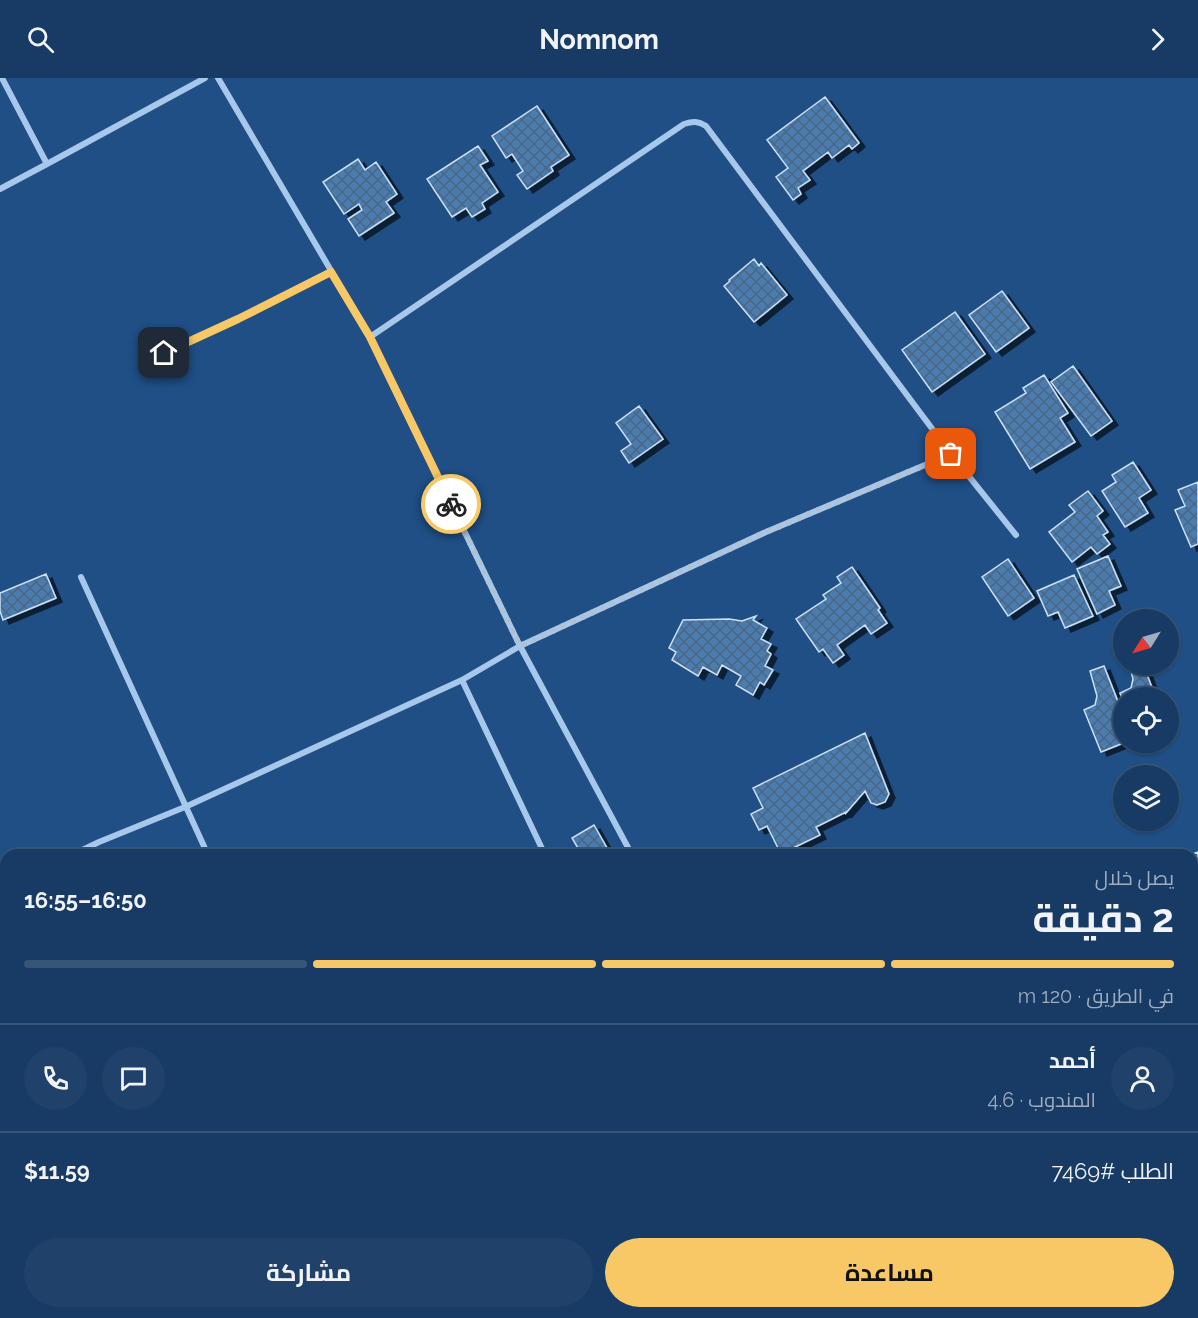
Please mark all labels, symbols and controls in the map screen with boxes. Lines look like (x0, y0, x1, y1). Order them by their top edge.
icon: search (24, 23, 57, 56)
icon: forward (1141, 23, 1174, 56)
text: Nomnom (539, 24, 659, 55)
pin (138, 327, 189, 378)
icon: home (147, 336, 180, 369)
pin (925, 428, 976, 479)
icon: bag (934, 437, 967, 470)
courier (421, 474, 481, 534)
icon: bike (435, 488, 468, 521)
north arrow (1113, 609, 1179, 675)
map controls (1113, 609, 1179, 831)
button: locate (1113, 687, 1179, 753)
button: layers (1113, 765, 1179, 831)
text: يصل خلال (1095, 866, 1174, 890)
text: 16:50–16:55 (24, 887, 147, 913)
text: 2 دقيقة (1032, 895, 1174, 941)
text: في الطريق · 120 m (1018, 984, 1174, 1008)
button: phone (24, 1047, 87, 1110)
button: chat (102, 1047, 165, 1110)
text: أحمد (1049, 1047, 1096, 1073)
button: person (1111, 1047, 1174, 1110)
text: المندوب · 4.6 (988, 1088, 1096, 1112)
text: $11.59 (24, 1158, 90, 1184)
text: الطلب #7469 (1051, 1158, 1174, 1184)
button: مشاركة (24, 1238, 593, 1307)
button: مساعدة (605, 1238, 1174, 1307)

